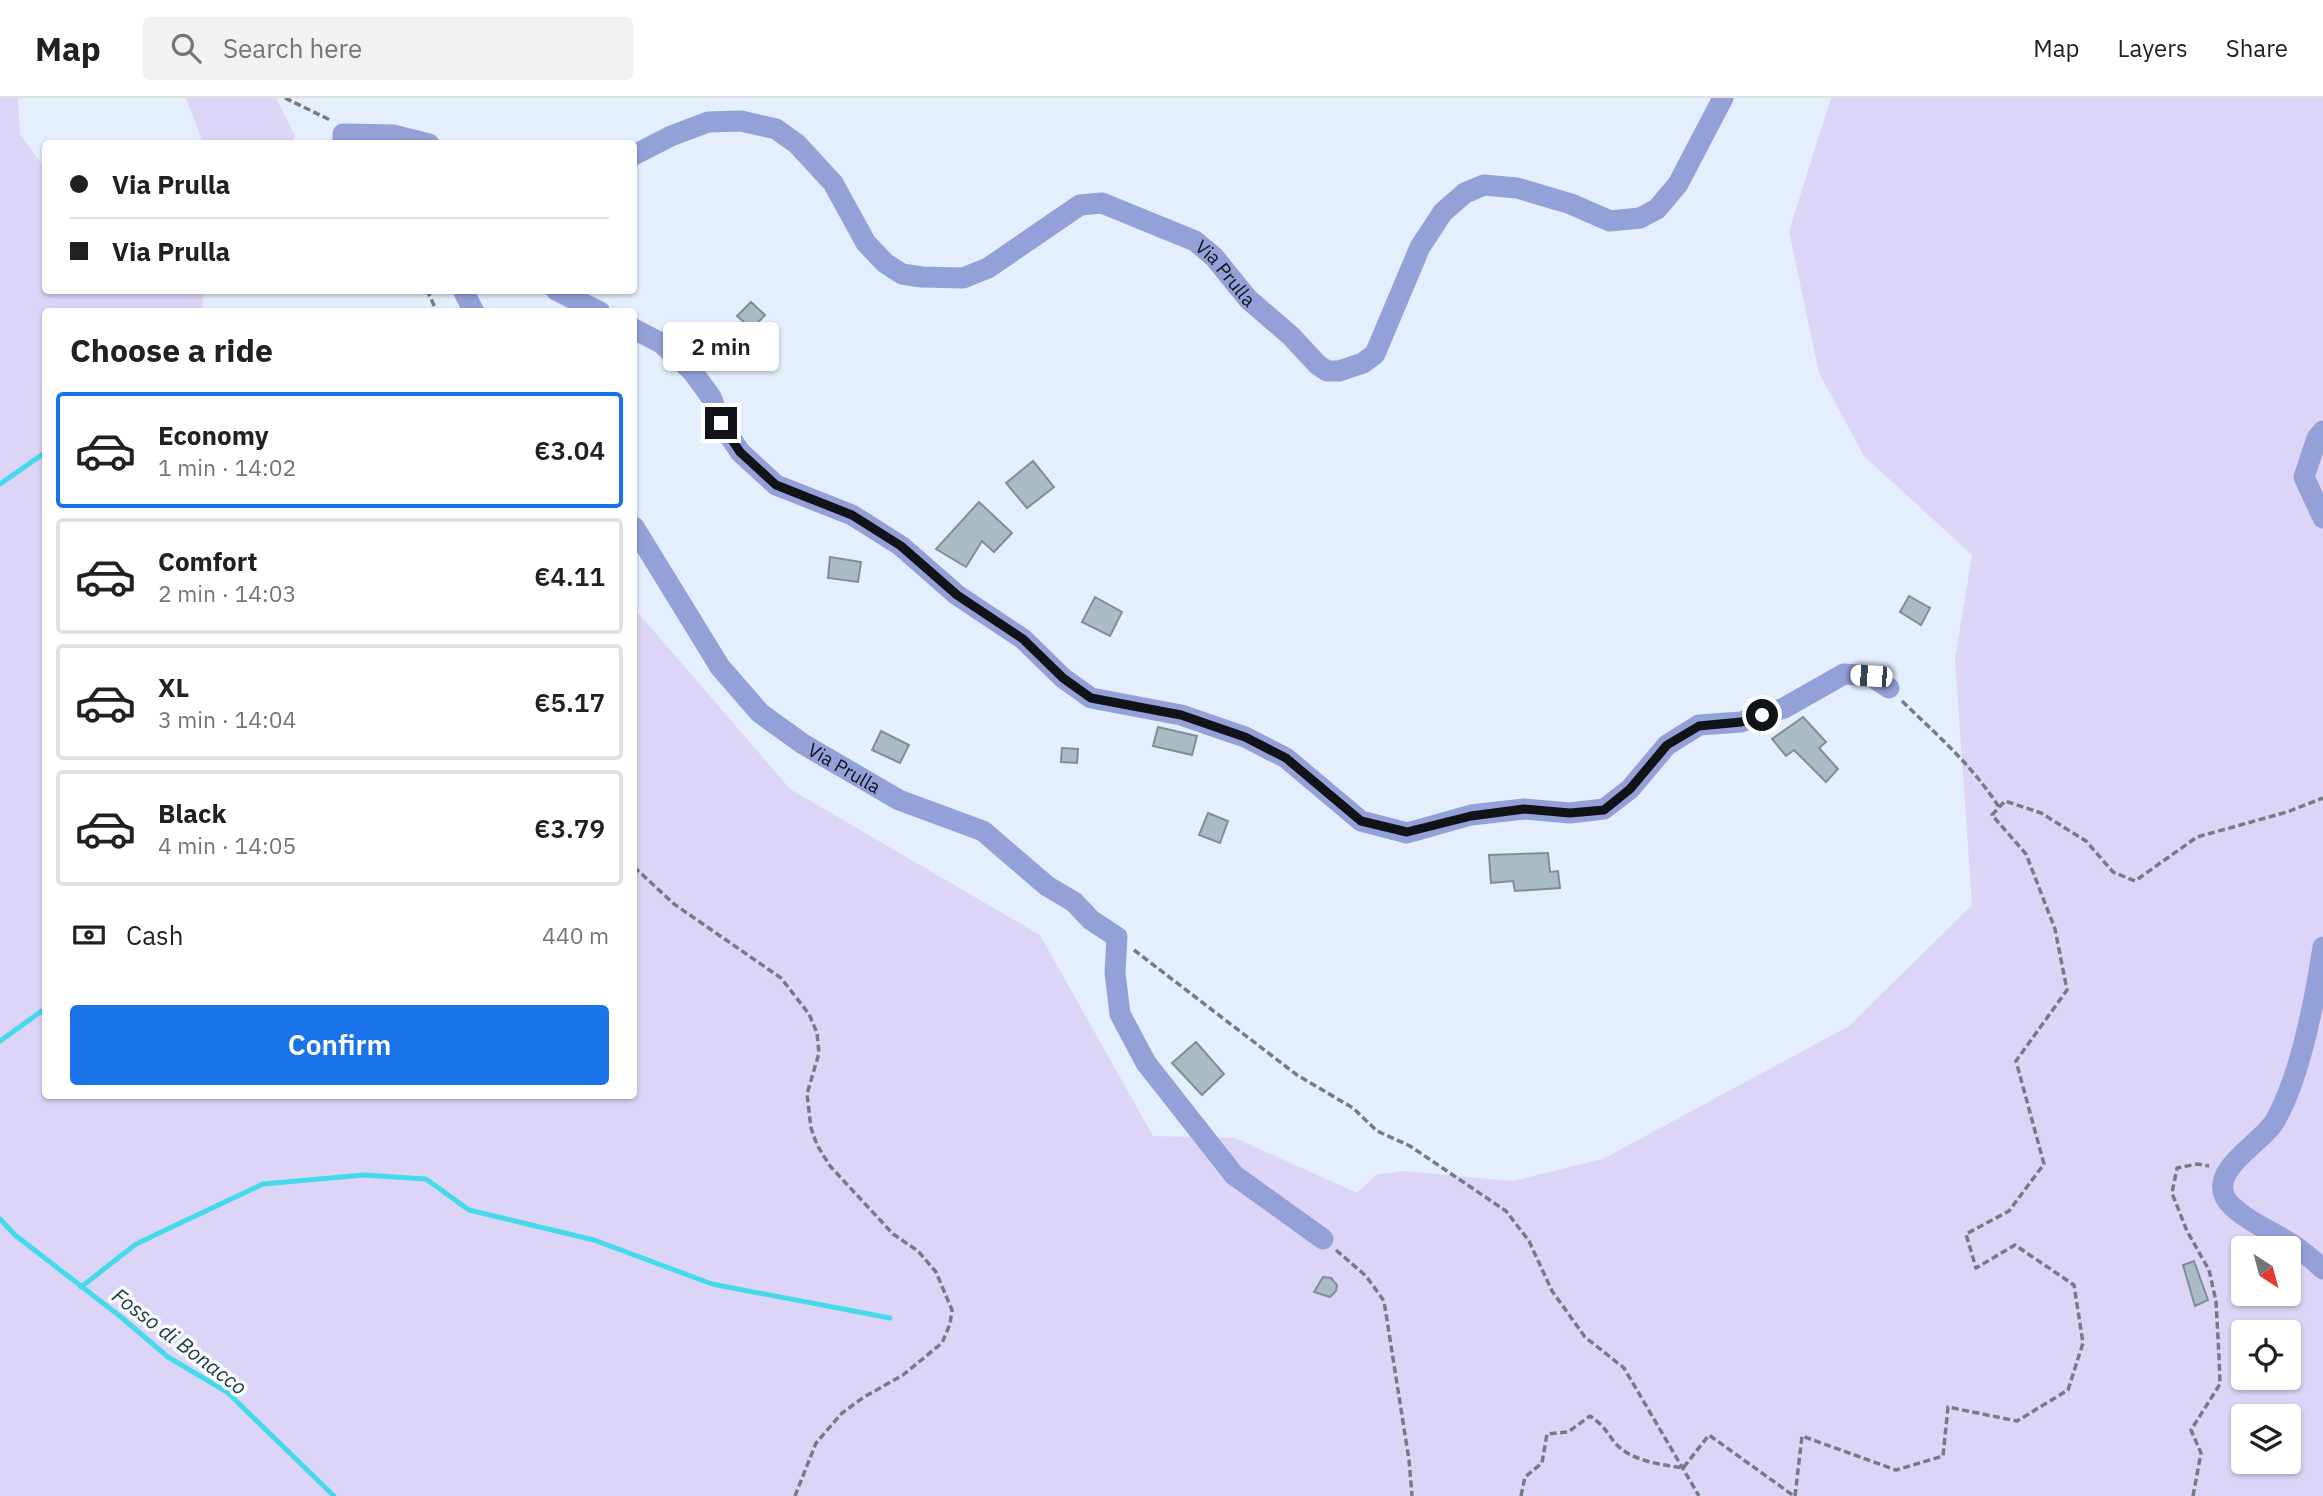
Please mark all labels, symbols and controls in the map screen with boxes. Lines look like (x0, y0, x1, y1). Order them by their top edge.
search box (143, 17, 633, 80)
text: Map (35, 27, 101, 70)
icon: search (167, 29, 205, 67)
text: Search here (223, 31, 362, 65)
text: Map (2033, 32, 2080, 64)
text: Layers (2118, 32, 2188, 64)
text: Share (2226, 32, 2288, 64)
text: Via Prulla (112, 167, 230, 201)
text: Via Prulla (112, 234, 230, 268)
street label: Via Prulla (1191, 235, 1260, 312)
callout: 2 min (663, 322, 779, 370)
text: Choose a ride (70, 329, 273, 371)
text: 2 min (691, 331, 751, 361)
route end (705, 407, 737, 439)
text: Economy (158, 418, 269, 452)
icon: car (74, 419, 137, 482)
text: €3.04 (534, 433, 605, 467)
text: 1 min · 14:02 (158, 452, 296, 482)
text: Comfort (158, 544, 257, 578)
icon: car (74, 545, 137, 608)
text: €4.11 (534, 559, 605, 593)
text: 2 min · 14:03 (158, 578, 296, 608)
car (1850, 664, 1893, 688)
text: XL (158, 670, 189, 704)
icon: car (74, 671, 137, 734)
text: €5.17 (534, 685, 605, 719)
route start (1746, 699, 1778, 731)
text: 3 min · 14:04 (158, 704, 296, 734)
street label: Via Prulla (803, 737, 885, 799)
text: Black (158, 796, 226, 830)
icon: car (74, 797, 137, 860)
text: €3.79 (534, 811, 605, 845)
text: 4 min · 14:05 (158, 830, 296, 860)
icon: cash (70, 916, 108, 954)
text: Cash (126, 918, 183, 952)
text: 440 m (542, 920, 609, 950)
button: Confirm (70, 1005, 609, 1085)
north arrow (2231, 1236, 2301, 1306)
map controls (2231, 1236, 2301, 1474)
water label: Fosso di Bonacco (107, 1281, 253, 1401)
button: locate (2231, 1320, 2301, 1390)
button: layers (2231, 1404, 2301, 1474)

